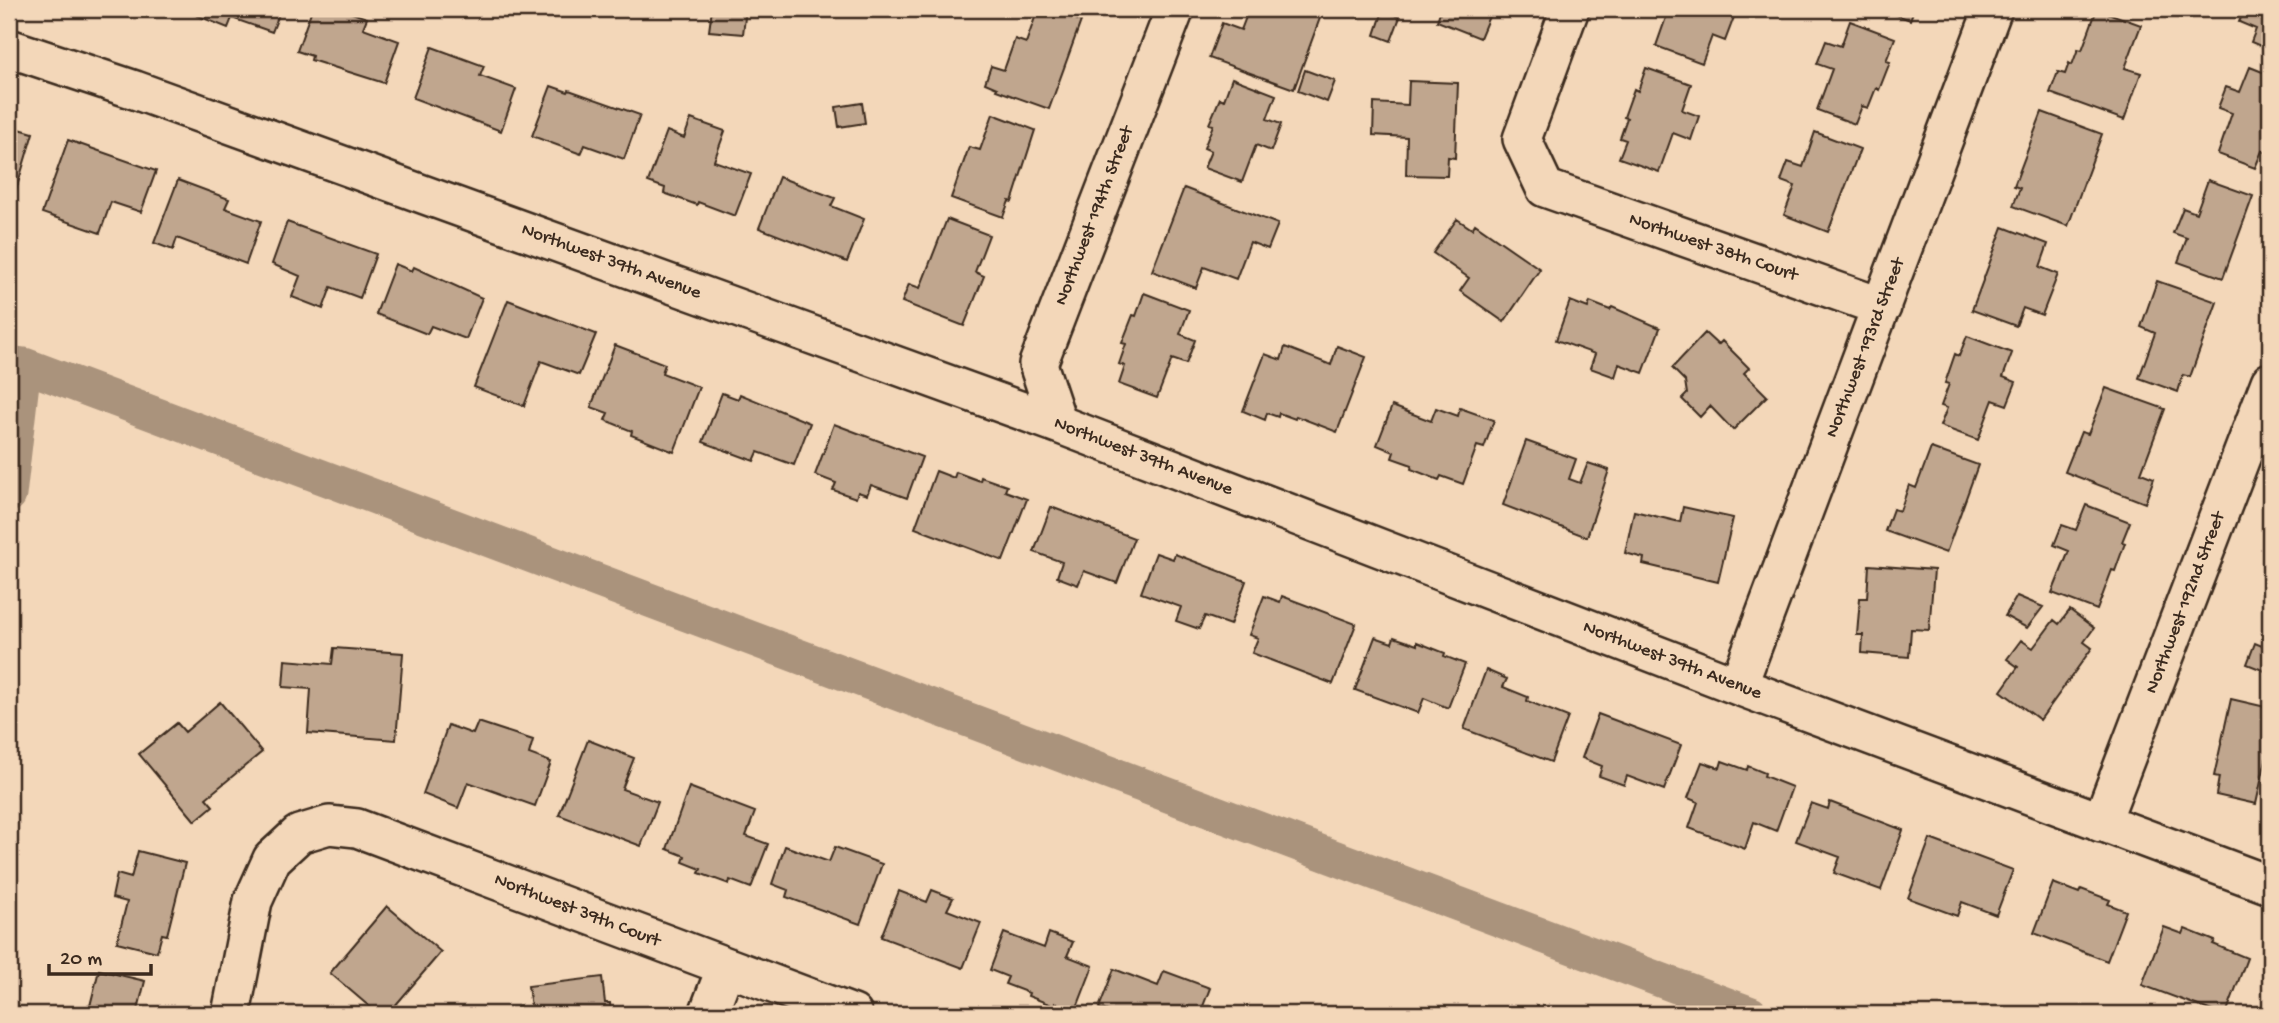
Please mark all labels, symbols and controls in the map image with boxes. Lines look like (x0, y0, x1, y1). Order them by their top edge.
street label: Northwest 194th Street (1050, 121, 1141, 309)
street label: Northwest 38th Court (1626, 208, 1803, 288)
street label: Northwest 39th Avenue (518, 219, 704, 305)
street label: Northwest 193rd Street (1821, 253, 1912, 441)
street label: Northwest 39th Avenue (1050, 412, 1236, 502)
street label: Northwest 192nd Street (2141, 507, 2232, 697)
street label: Northwest 39th Avenue (1579, 616, 1765, 706)
street label: Northwest 39th Court (491, 869, 665, 954)
scale bar (49, 932, 150, 976)
text: 20 m (60, 948, 102, 973)

